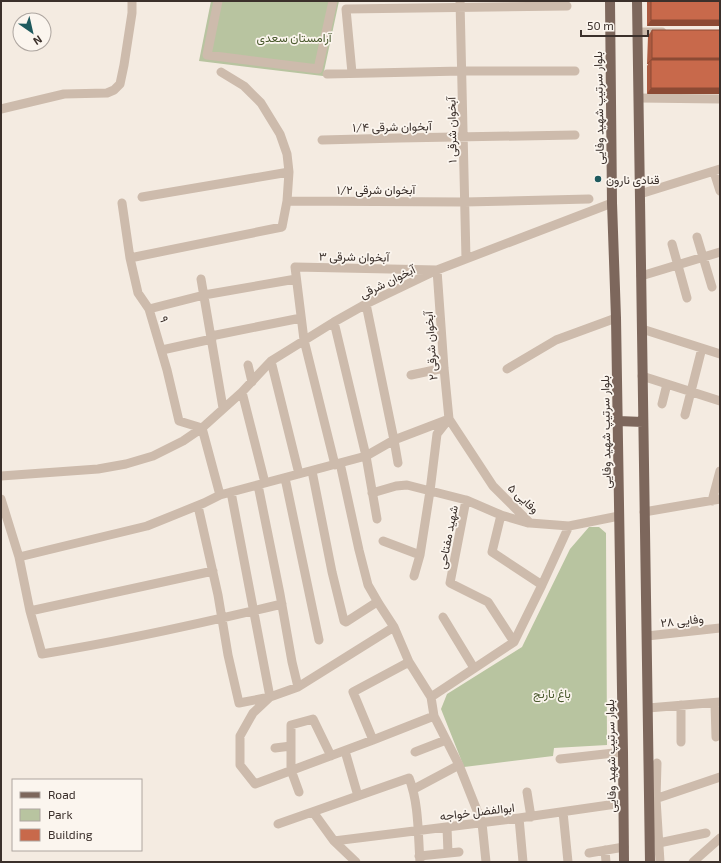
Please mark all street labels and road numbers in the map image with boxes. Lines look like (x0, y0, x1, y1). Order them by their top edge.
street label: بلوار سرتیپ شهید وفایی (590, 51, 608, 165)
street label: آبخوان شرقی ۱ (443, 96, 461, 163)
street label: آبخوان شرقی ۱/۴ (352, 118, 433, 136)
street label: آبخوان شرقی ۱/۲ (337, 182, 417, 198)
street label: آبخوان شرقی ۳ (319, 248, 391, 266)
street label: آبخوان شرقی (357, 261, 419, 302)
street label: آبخوان شرقی ۲ (421, 310, 441, 381)
street label: ۹ (157, 314, 173, 324)
street label: بلوار سرتیپ شهید وفایی (597, 375, 615, 489)
street label: وفایی ۵ (504, 480, 542, 517)
street label: شهید مفتاحی (434, 504, 462, 571)
street label: وفایی ۲۸ (660, 611, 704, 631)
street label: بلوار سرتیپ شهید وفایی (602, 699, 620, 813)
street label: ابوالفضل خواجه (439, 799, 515, 825)

